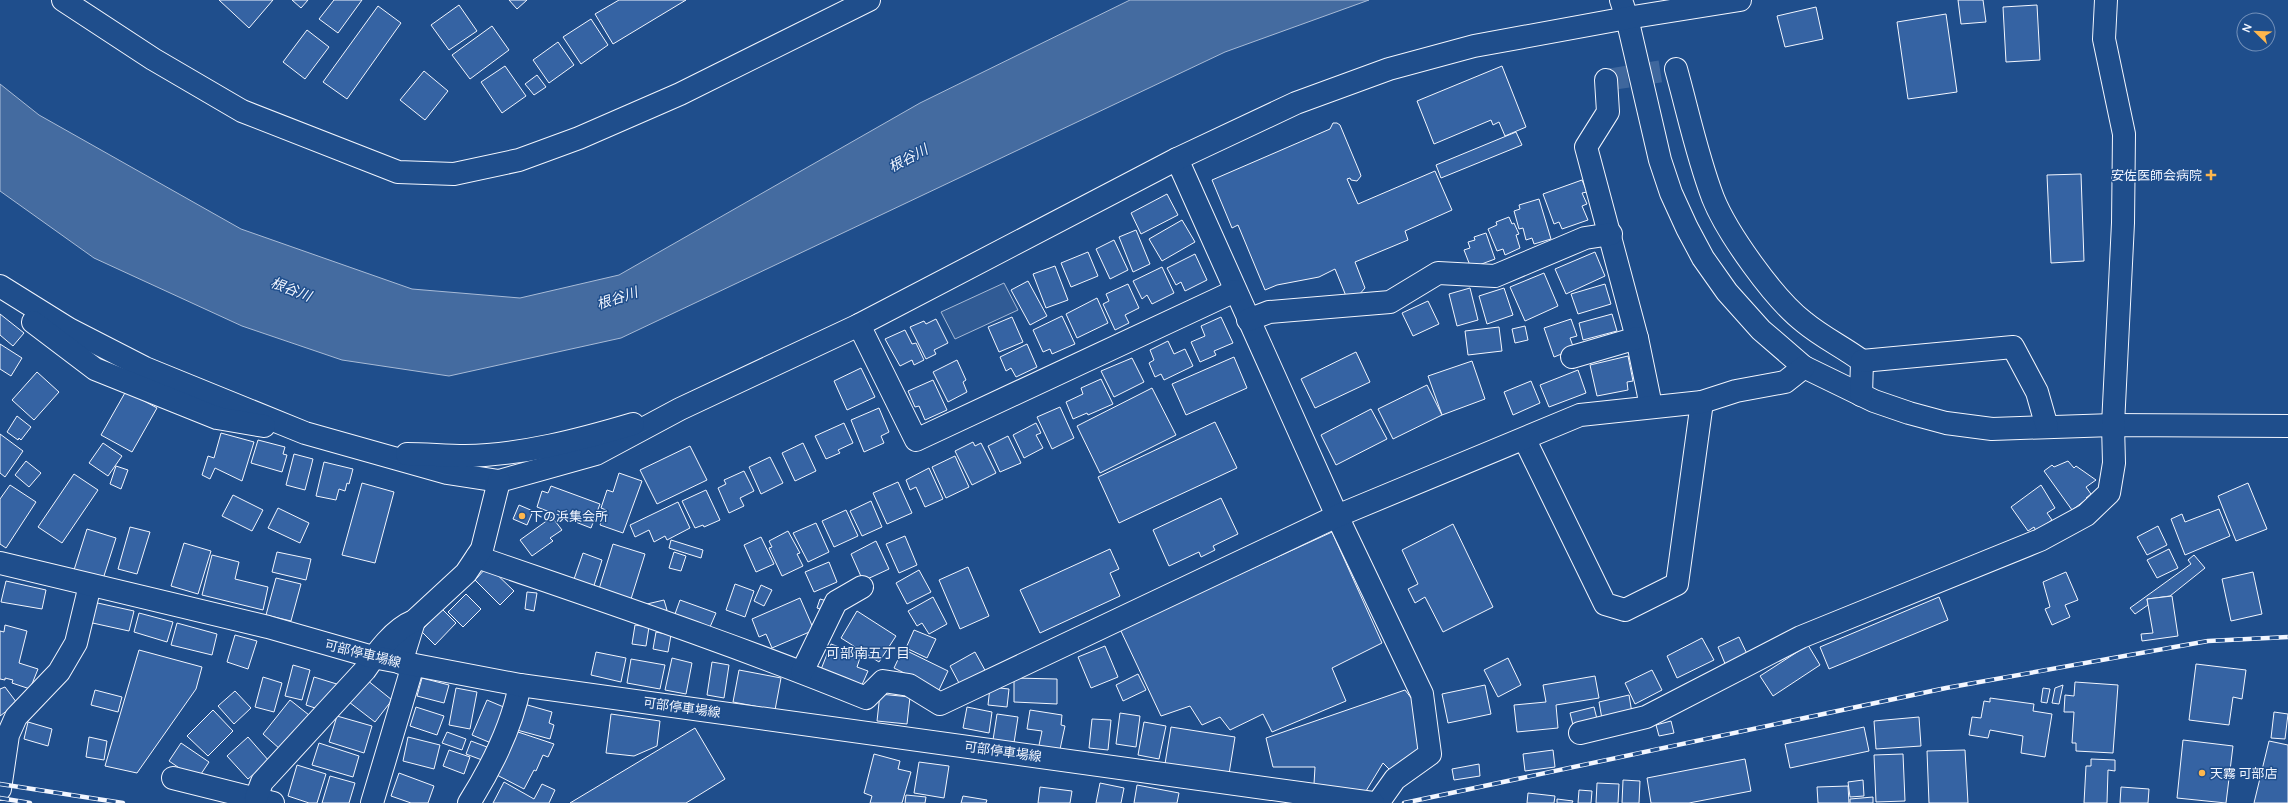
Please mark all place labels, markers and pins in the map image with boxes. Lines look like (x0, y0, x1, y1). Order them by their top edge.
place label: 安佐医師会病院 (2111, 166, 2202, 184)
marker: 安佐医師会病院 (2205, 169, 2217, 181)
place label: 下の浜集会所 (530, 507, 608, 525)
marker: 下の浜集会所 (517, 511, 527, 521)
place label: 天霧 可部店 (2210, 764, 2278, 782)
marker: 天霧 可部店 (2197, 768, 2207, 778)

